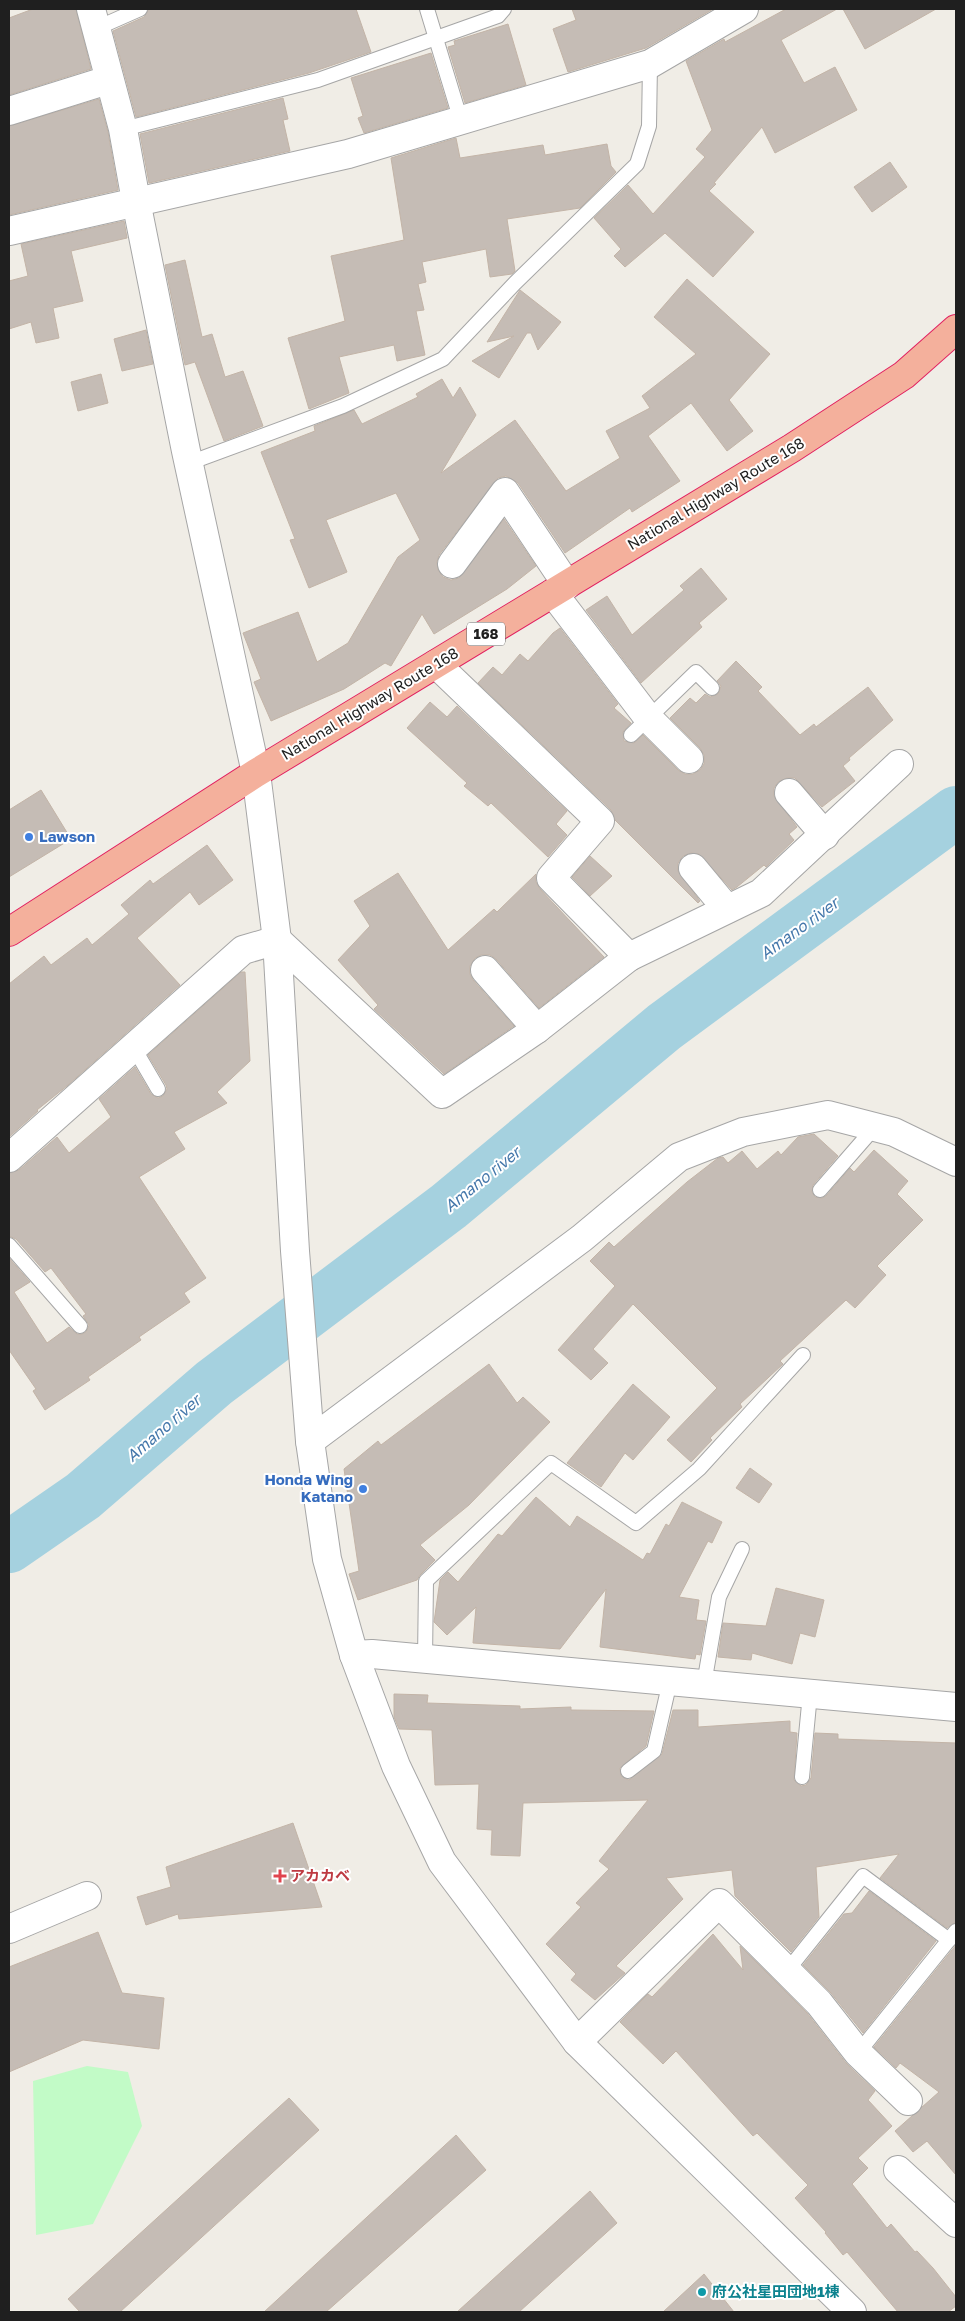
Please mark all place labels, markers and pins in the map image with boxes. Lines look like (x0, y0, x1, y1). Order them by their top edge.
place label: Lawson (39, 827, 95, 845)
marker: Lawson (23, 831, 35, 843)
place label: Honda Wing Katano (264, 1470, 353, 1505)
marker: Honda Wing Katano (357, 1483, 369, 1495)
place label: アカカベ (290, 1866, 350, 1884)
marker: アカカベ (274, 1870, 286, 1882)
place label: 府公社星田団地1棟 (712, 2282, 840, 2300)
marker: 府公社星田団地1棟 (696, 2286, 708, 2298)

